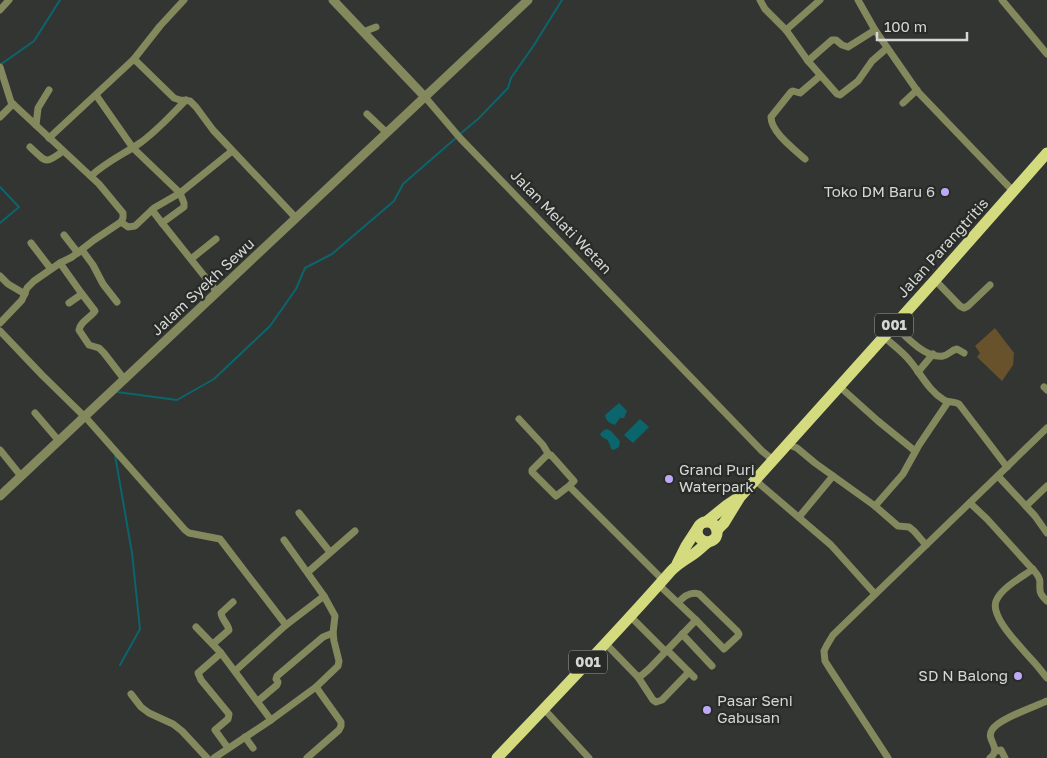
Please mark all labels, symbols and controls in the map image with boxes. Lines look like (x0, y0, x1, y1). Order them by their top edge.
scale bar (877, 10, 967, 42)
text: 100 m (884, 17, 927, 35)
street label: Jalan Melati Wetan (507, 166, 616, 277)
place label: Toko DM Baru 6 (824, 182, 935, 200)
marker: Toko DM Baru 6 (939, 186, 951, 198)
street label: Jalan Parangtritis (893, 194, 992, 301)
street label: Jalam Syekh Sewu (147, 234, 258, 339)
road number: 001 (875, 314, 913, 336)
place label: Grand Puri Waterpark (679, 460, 755, 495)
marker: Grand Puri Waterpark (663, 473, 675, 485)
road number: 001 (569, 650, 607, 674)
place label: SD N Balong (918, 666, 1008, 684)
marker: SD N Balong (1012, 670, 1024, 682)
place label: Pasar Seni Gabusan (717, 691, 793, 726)
marker: Pasar Seni Gabusan (701, 704, 713, 716)

